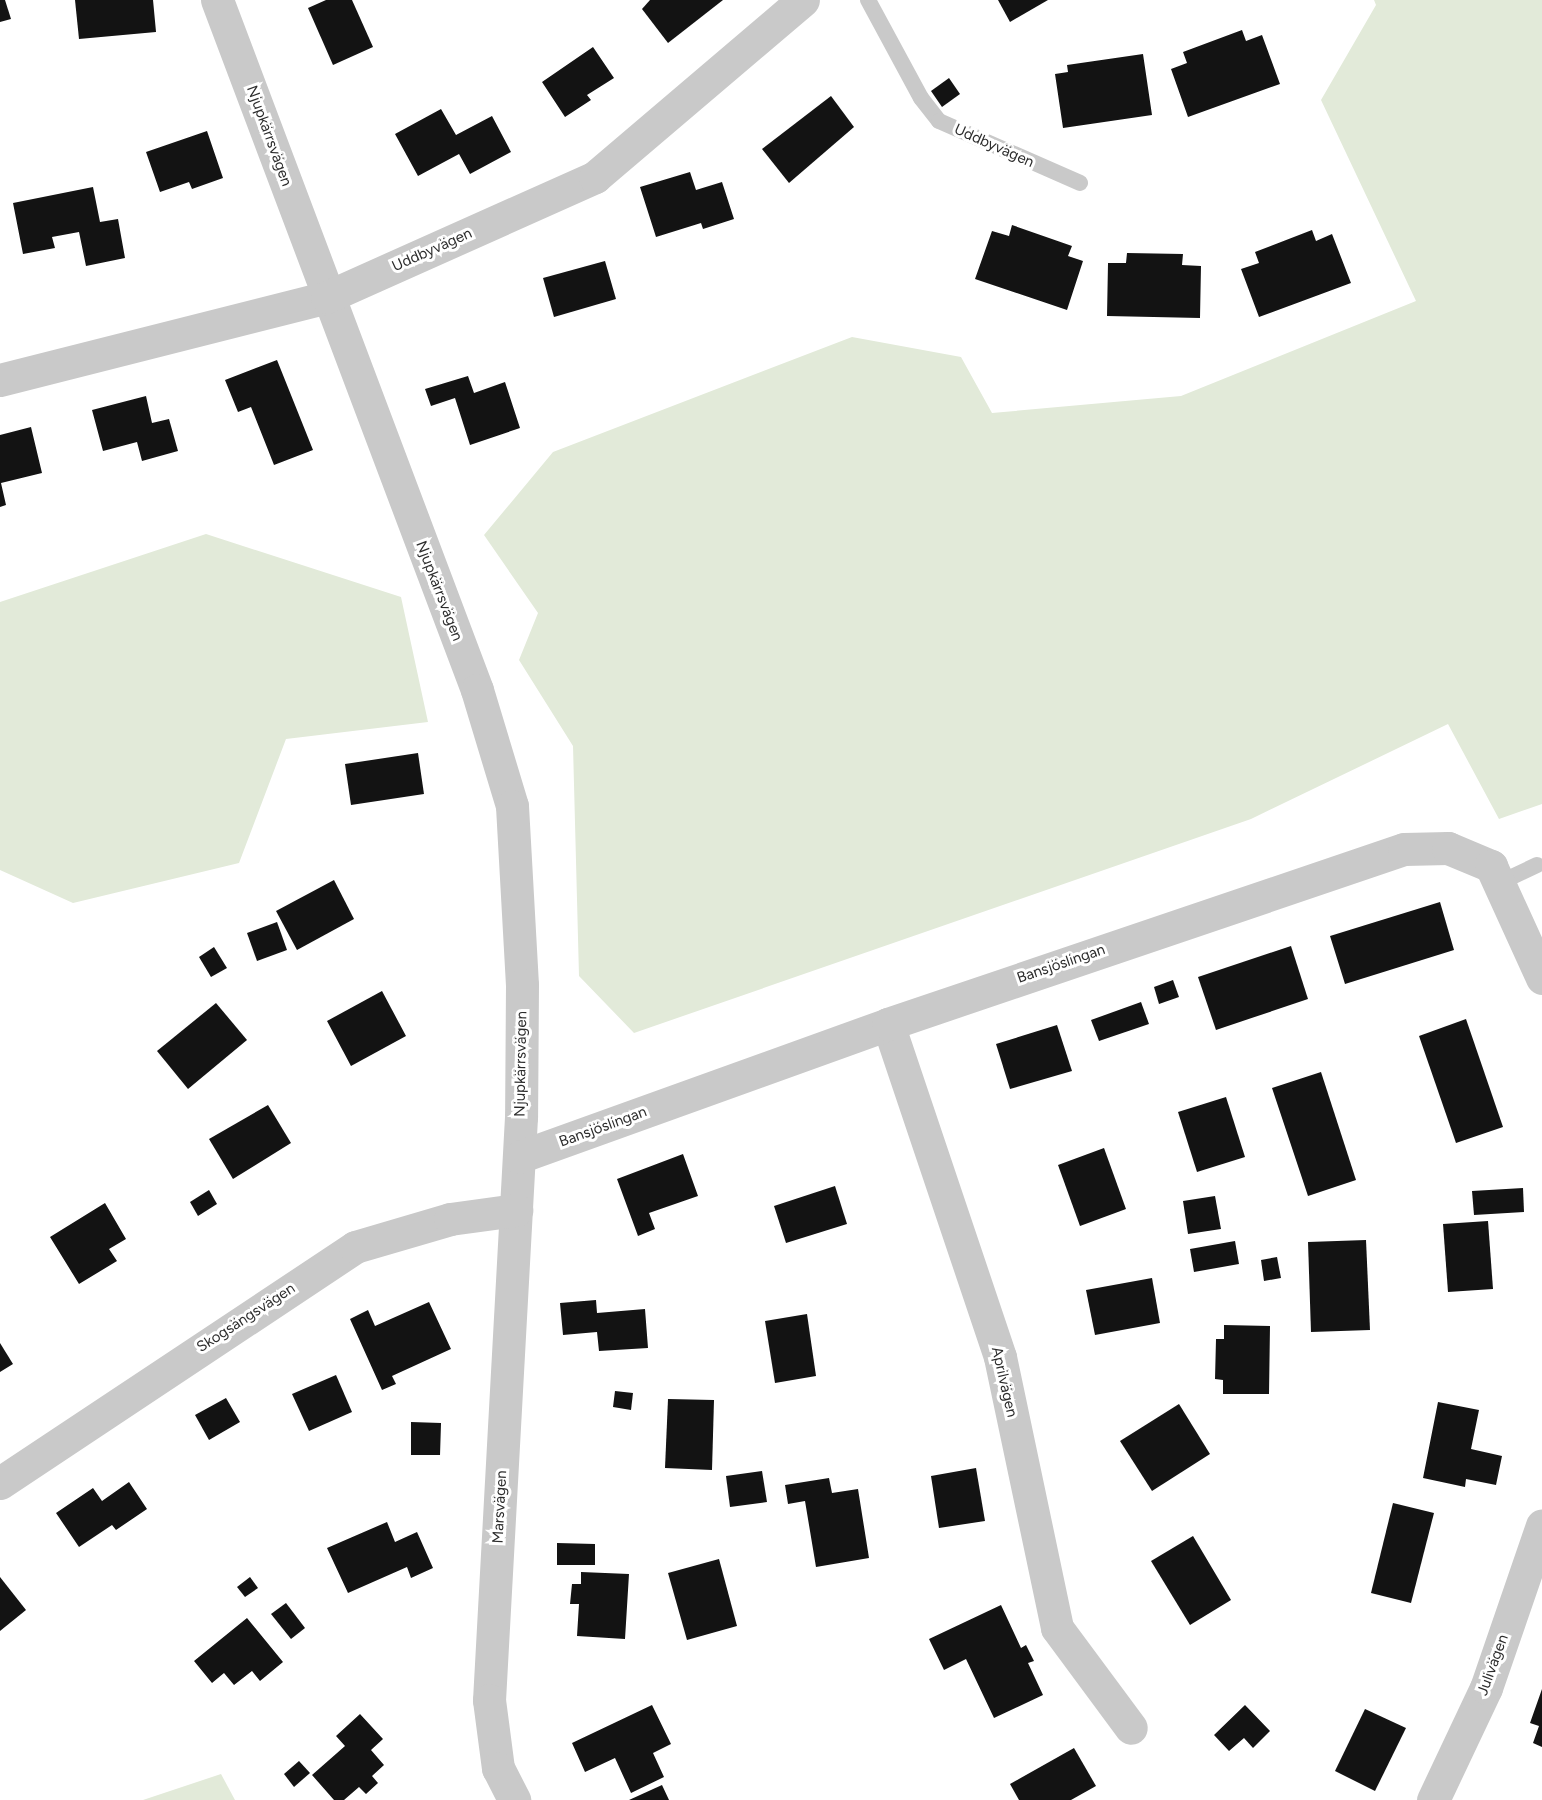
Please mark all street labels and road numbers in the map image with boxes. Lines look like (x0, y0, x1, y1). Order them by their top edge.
street label: Njupkärrsvägen (242, 83, 296, 189)
street label: Uddbyvägen (951, 120, 1037, 172)
street label: Uddbyvägen (389, 224, 475, 276)
street label: Njupkärrsvägen (412, 538, 466, 644)
street label: Bansjöslingan (1015, 941, 1107, 987)
street label: Njupkärrsvägen (511, 1011, 531, 1117)
street label: Bansjöslingan (557, 1103, 649, 1151)
street label: Skogsängsvägen (194, 1280, 298, 1356)
street label: Aprilvägen (987, 1345, 1021, 1419)
street label: Marsvägen (489, 1470, 511, 1544)
street label: Julivägen (1474, 1632, 1512, 1698)

